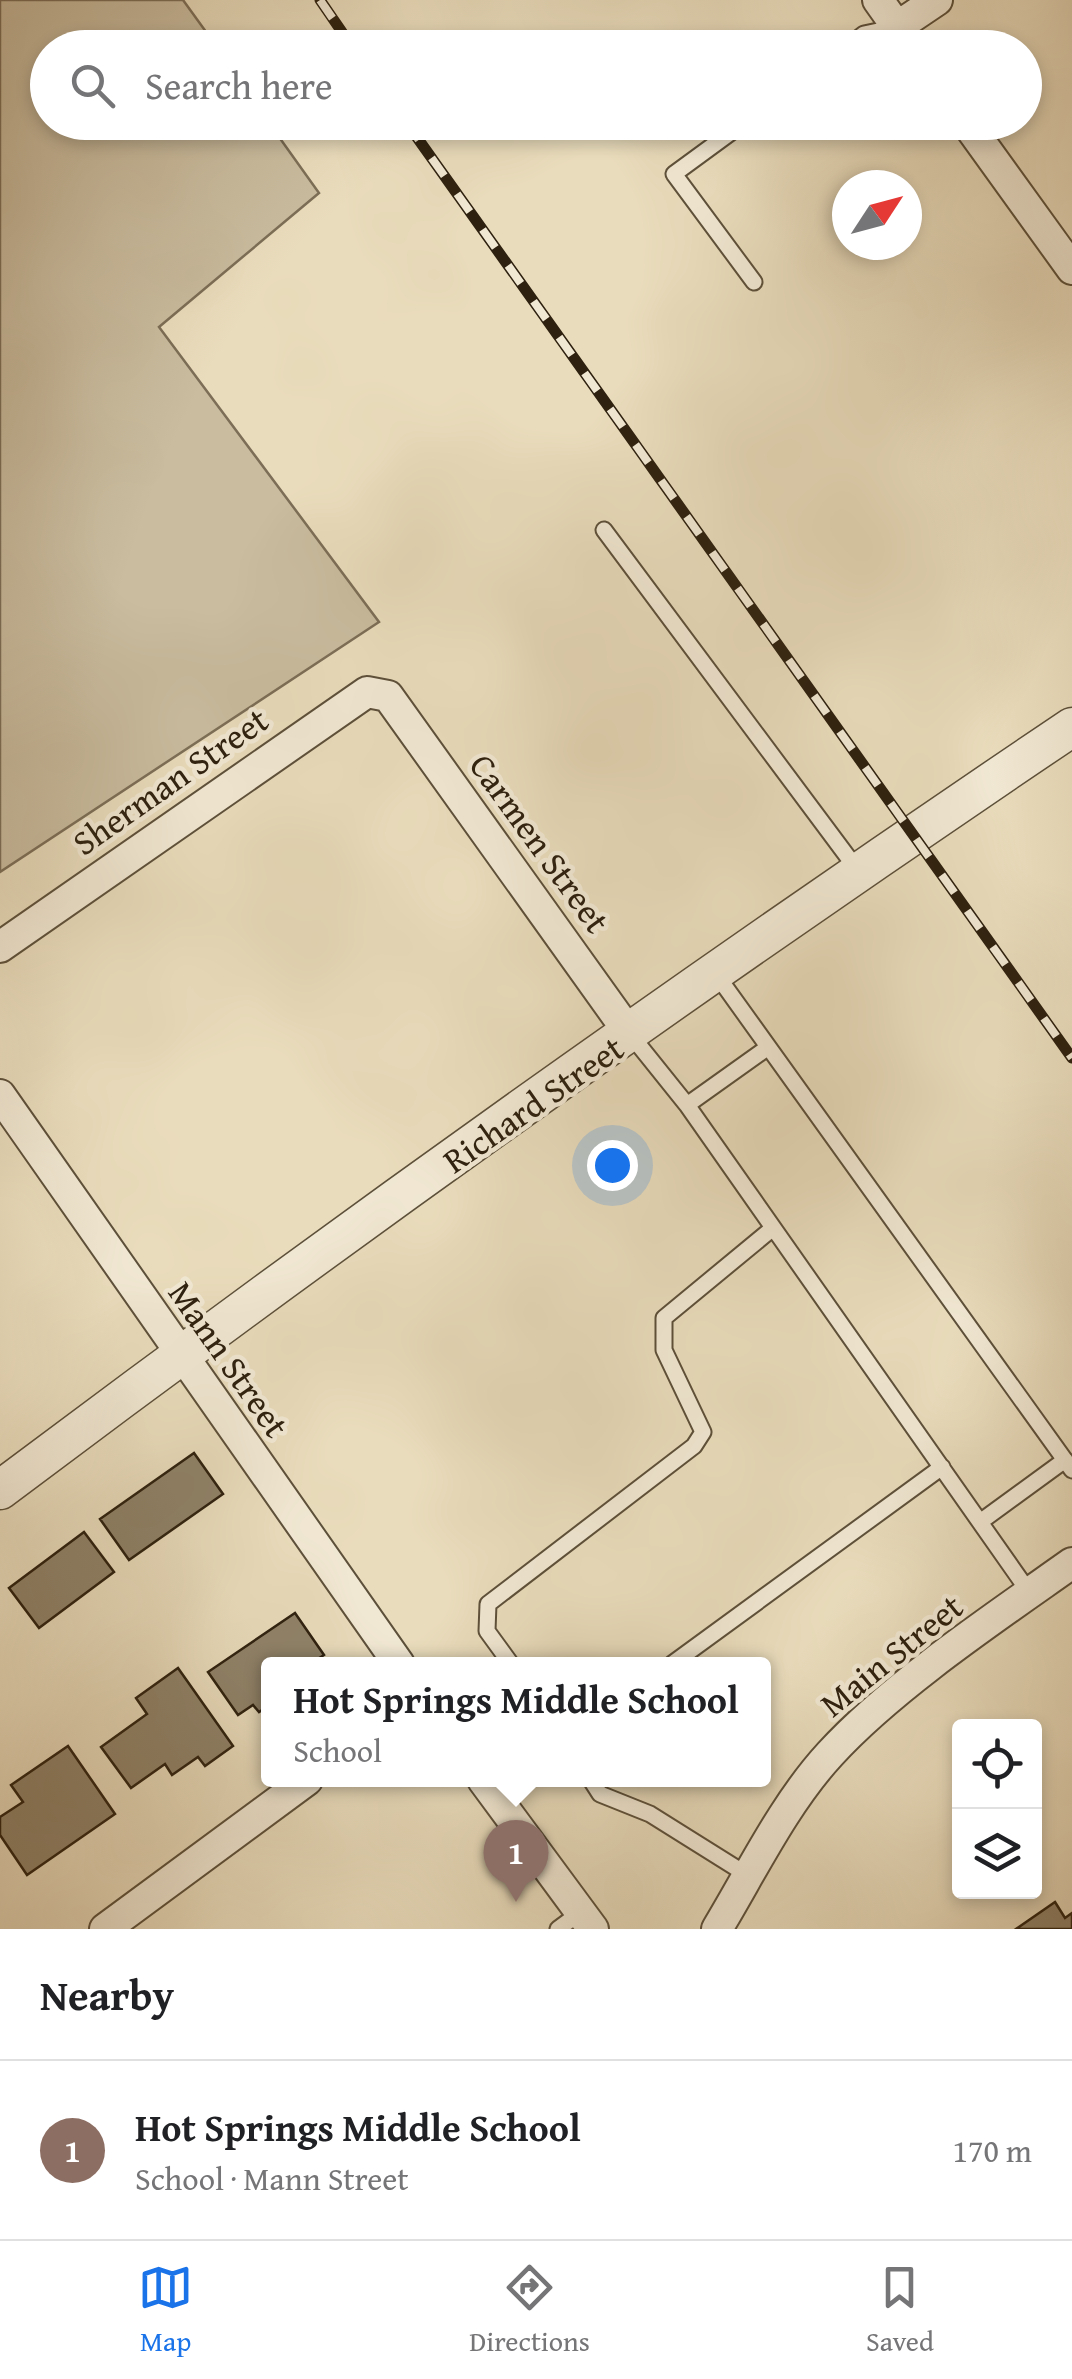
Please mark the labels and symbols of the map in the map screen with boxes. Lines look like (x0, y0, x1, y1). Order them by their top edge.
north arrow (832, 170, 922, 260)
street label: Sherman Street (62, 695, 278, 867)
street label: Carmen Street (457, 743, 623, 943)
street label: Richard Street (432, 1023, 634, 1185)
your location (587, 1140, 638, 1191)
street label: Mann Street (156, 1270, 302, 1448)
street label: Main Street (809, 1581, 973, 1729)
pin: 1 (484, 1820, 548, 1902)

